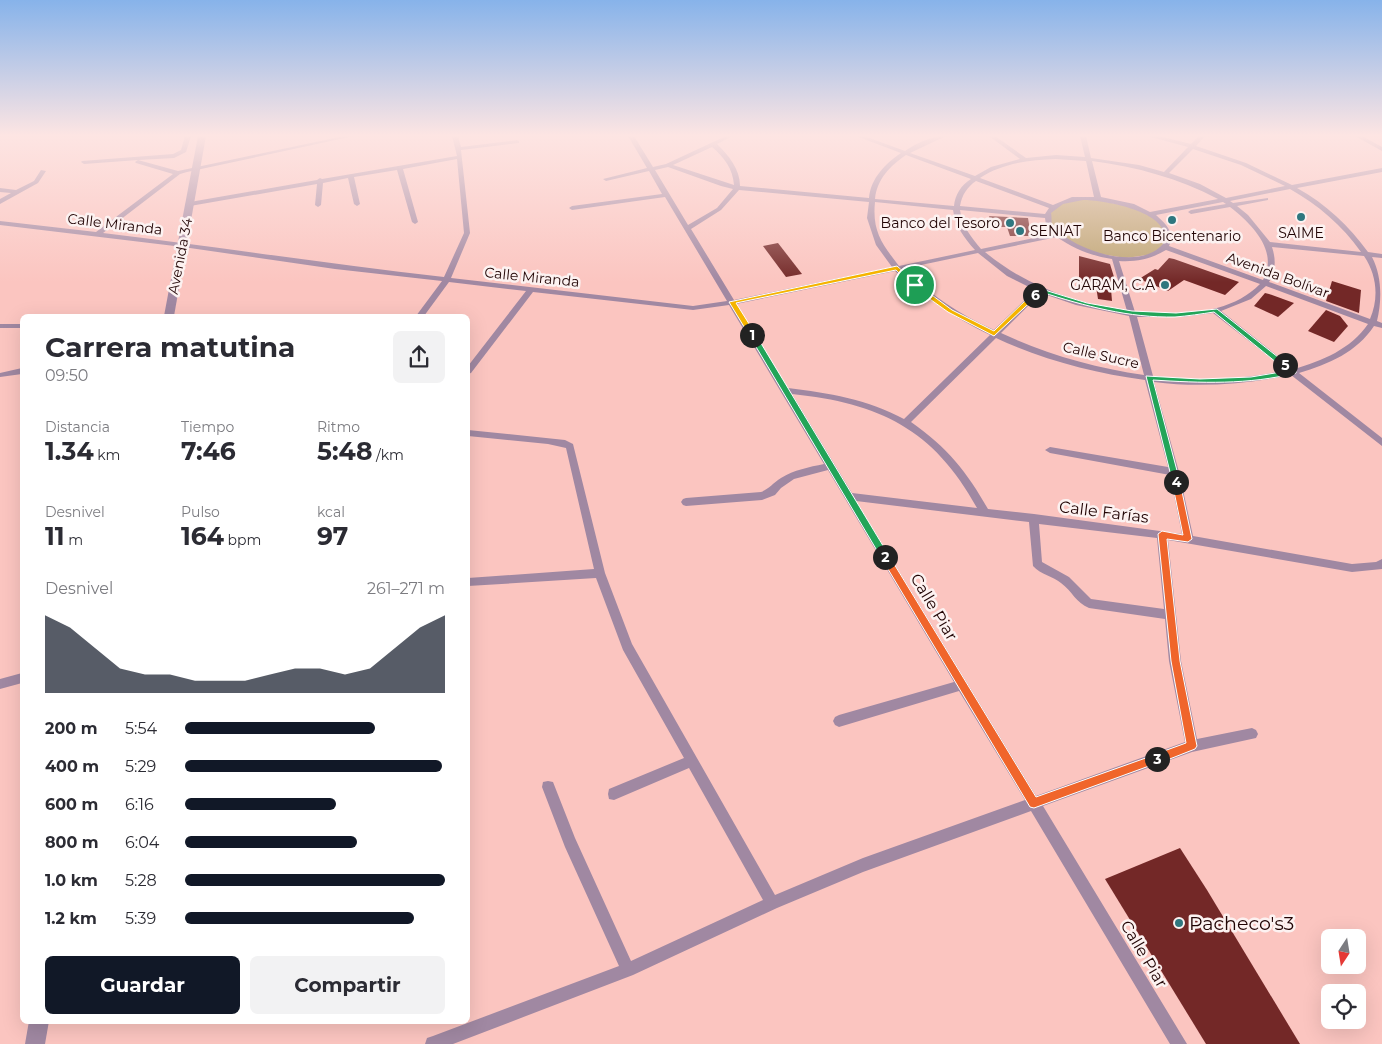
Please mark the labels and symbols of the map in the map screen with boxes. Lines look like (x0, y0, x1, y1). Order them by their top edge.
street label: Calle Miranda (67, 209, 163, 239)
marker: SAIME (1295, 211, 1307, 223)
place label: Banco del Tesoro (881, 214, 1000, 232)
marker: Banco Bicentenario (1166, 214, 1178, 226)
street label: Avenida 34 (164, 216, 196, 296)
marker: Banco del Tesoro (1004, 217, 1016, 229)
place label: SENIAT (1030, 222, 1081, 240)
place label: SAIME (1278, 224, 1324, 242)
marker: SENIAT (1014, 225, 1026, 237)
place label: Banco Bicentenario (1103, 227, 1241, 245)
street label: Avenida Bolívar (1224, 248, 1332, 302)
street label: Calle Miranda (484, 263, 580, 291)
pin (894, 264, 936, 306)
place label: GARAM, C.A (1070, 276, 1156, 294)
marker: GARAM, C.A (1159, 279, 1171, 291)
pin: 6 (1022, 282, 1048, 308)
pin: 1 (740, 322, 764, 348)
street label: Calle Sucre (1061, 338, 1141, 372)
pin: 5 (1272, 352, 1298, 378)
pin: 4 (1164, 470, 1188, 494)
street label: Calle Farías (1058, 497, 1150, 527)
pin: 2 (872, 544, 898, 570)
street label: Calle Piar (907, 570, 961, 644)
pin: 3 (1144, 746, 1170, 772)
place label: Pacheco's3 (1189, 912, 1294, 935)
street label: Calle Piar (1117, 917, 1171, 991)
marker: Pacheco's3 (1173, 917, 1185, 929)
north arrow (1321, 929, 1366, 974)

